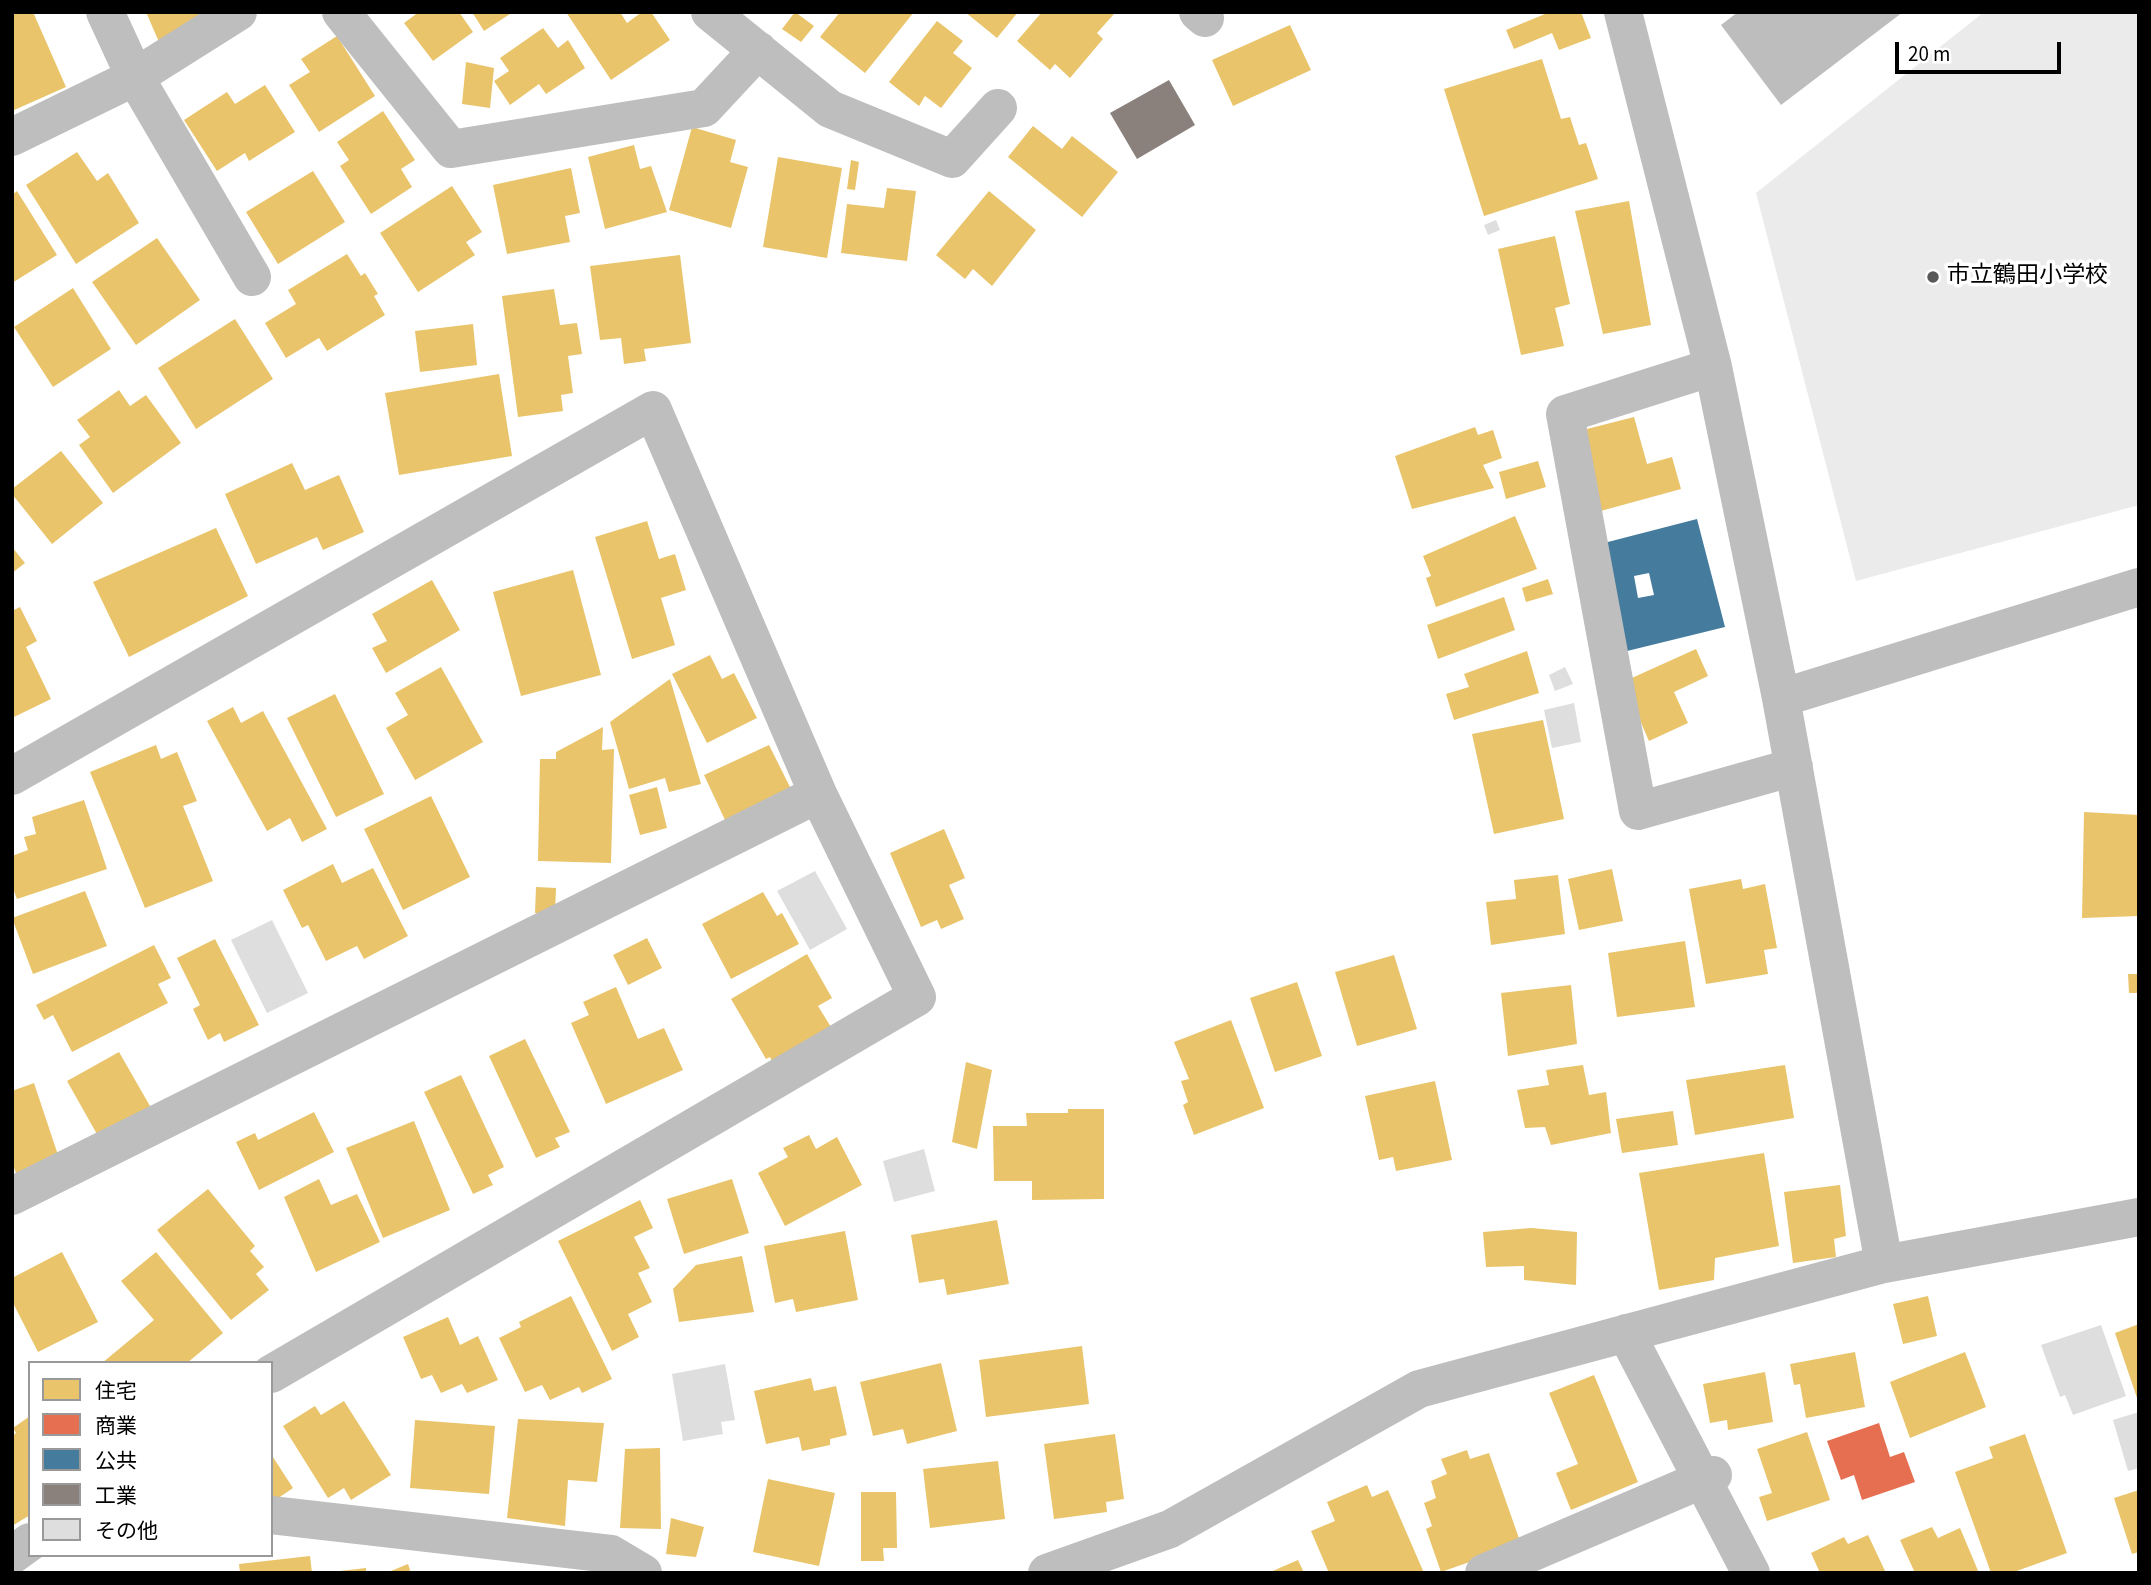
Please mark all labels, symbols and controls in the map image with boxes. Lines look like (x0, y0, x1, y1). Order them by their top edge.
scale bar (1899, 28, 2065, 72)
text: 20 m (1908, 39, 1950, 69)
place label: 市立鶴田小学校 (1947, 263, 2108, 291)
marker: 市立鶴田小学校 (1925, 269, 1941, 285)
legend (28, 1361, 273, 1557)
text: 住宅 (95, 1376, 137, 1406)
text: 商業 (95, 1411, 137, 1441)
text: 公共 (95, 1446, 137, 1476)
text: 工業 (95, 1481, 137, 1511)
text: その他 (95, 1516, 158, 1546)

